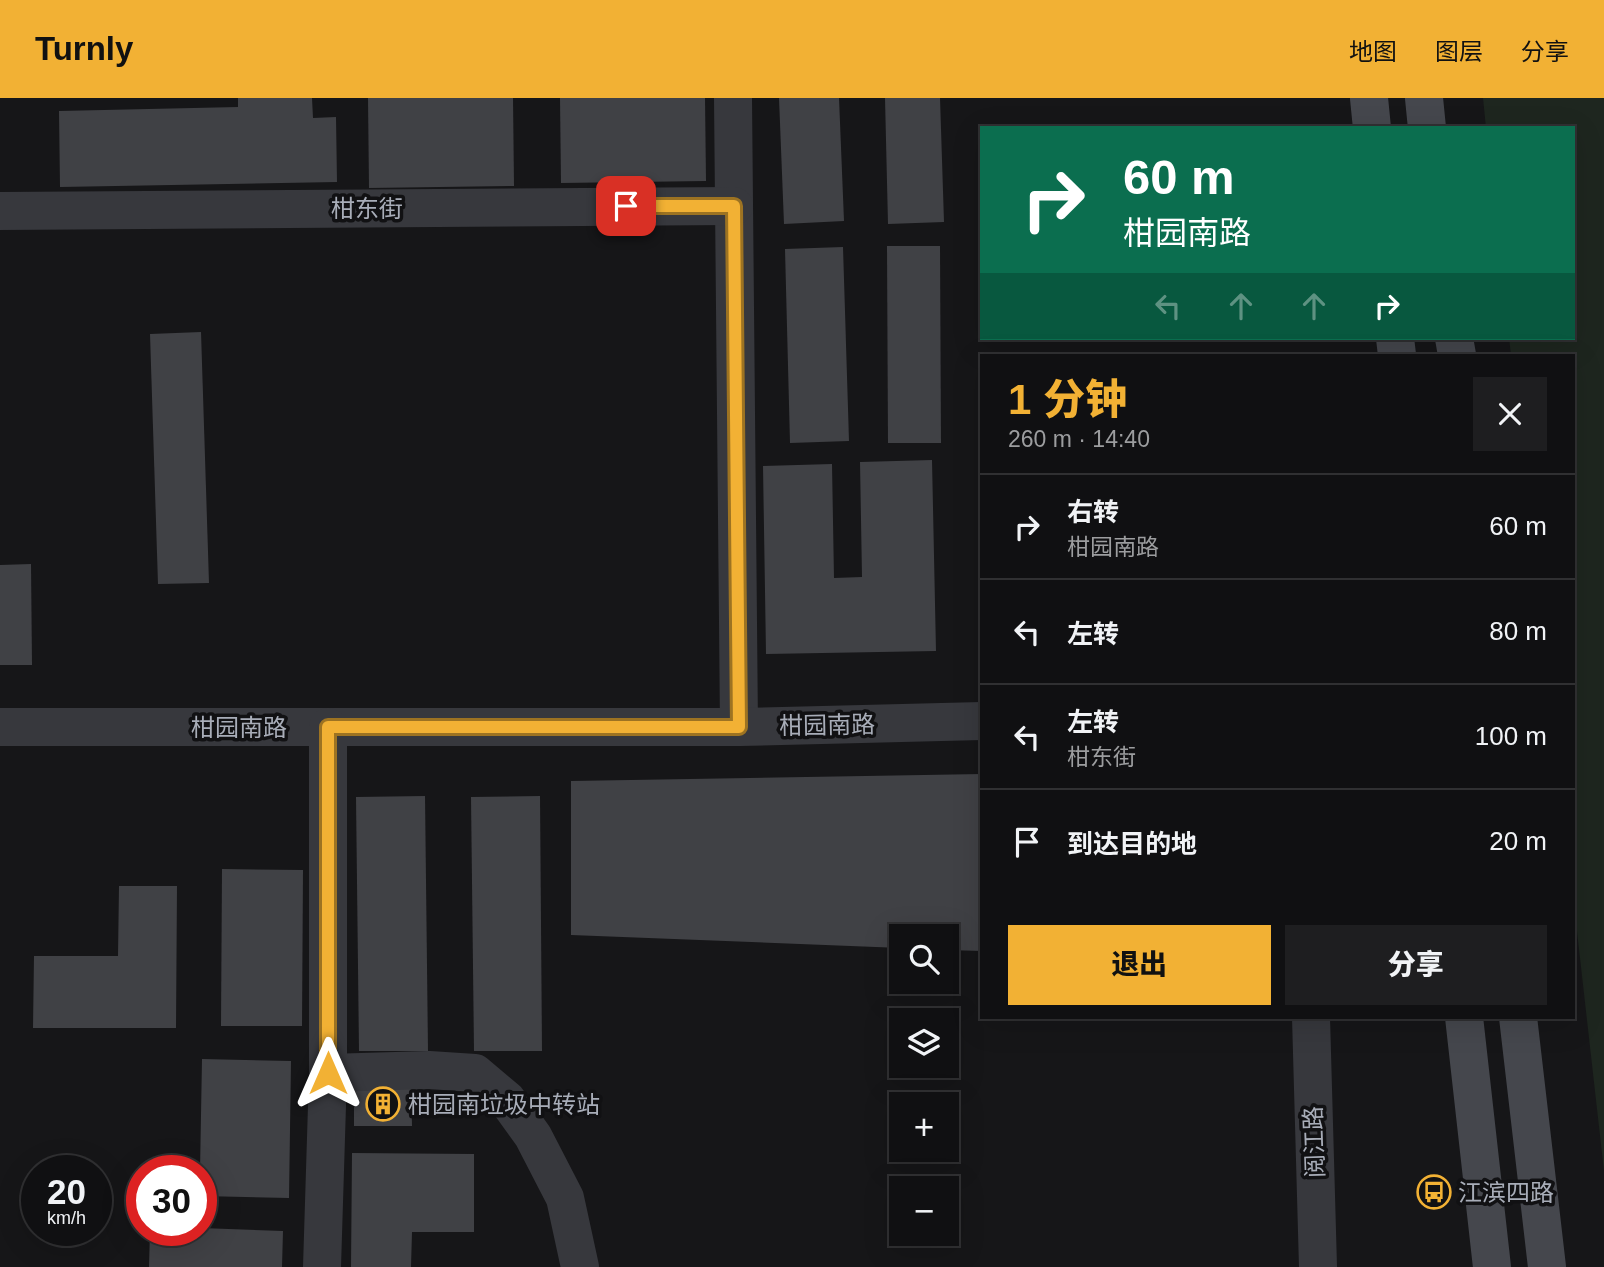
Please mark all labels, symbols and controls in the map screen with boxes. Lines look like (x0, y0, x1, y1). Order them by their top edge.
text: Turnly (35, 30, 133, 67)
text: 地图 (1349, 38, 1397, 65)
text: 图层 (1435, 38, 1483, 65)
text: 分享 (1521, 38, 1569, 65)
text: 60 m (1123, 150, 1235, 204)
icon: right (1008, 154, 1099, 245)
pin (596, 176, 656, 236)
icon: arrive (607, 187, 645, 225)
street label: 柑东街 (331, 195, 403, 222)
text: 柑园南路 (1123, 215, 1251, 251)
icon: left (1149, 287, 1187, 325)
icon: ahead (1222, 287, 1260, 325)
icon: ahead (1295, 287, 1333, 325)
icon: right (1368, 287, 1406, 325)
text: 1 分钟 (1008, 376, 1127, 423)
button: close (1473, 377, 1547, 451)
text: 260 m · 14:40 (1008, 426, 1150, 452)
text: 右转 (1067, 497, 1119, 527)
icon: right (1008, 508, 1046, 546)
text: 60 m (1489, 511, 1547, 541)
text: 柑园南路 (1067, 534, 1159, 560)
icon: left (1008, 613, 1046, 651)
text: 80 m (1489, 616, 1547, 646)
text: 左转 (1067, 619, 1119, 649)
text: 左转 (1067, 707, 1119, 737)
street label: 柑园南路 (779, 711, 875, 739)
street label: 柑园南路 (191, 714, 287, 741)
icon: left (1008, 718, 1046, 756)
text: 100 m (1475, 721, 1547, 751)
text: 柑东街 (1067, 744, 1136, 770)
icon: arrive (1008, 823, 1046, 861)
text: 20 m (1489, 826, 1547, 856)
text: 到达目的地 (1067, 829, 1197, 859)
map controls (889, 924, 959, 1246)
button: search (889, 924, 959, 994)
button: 退出 (1008, 925, 1271, 1005)
button: 分享 (1285, 925, 1547, 1005)
button: layers (889, 1008, 959, 1078)
position arrow (291, 1036, 365, 1110)
building icon: 柑园南垃圾中转站 (364, 1085, 402, 1123)
place label: 柑园南垃圾中转站 (408, 1091, 600, 1118)
button: + (889, 1092, 959, 1162)
street label: 阅江路 (1299, 1106, 1329, 1178)
speed limit sign: 30 (126, 1155, 217, 1246)
text: 20 (47, 1172, 86, 1211)
bus stop icon: 江滨四路 (1415, 1173, 1453, 1211)
button: − (889, 1176, 959, 1246)
place label: 江滨四路 (1458, 1179, 1554, 1206)
text: km/h (47, 1208, 86, 1228)

